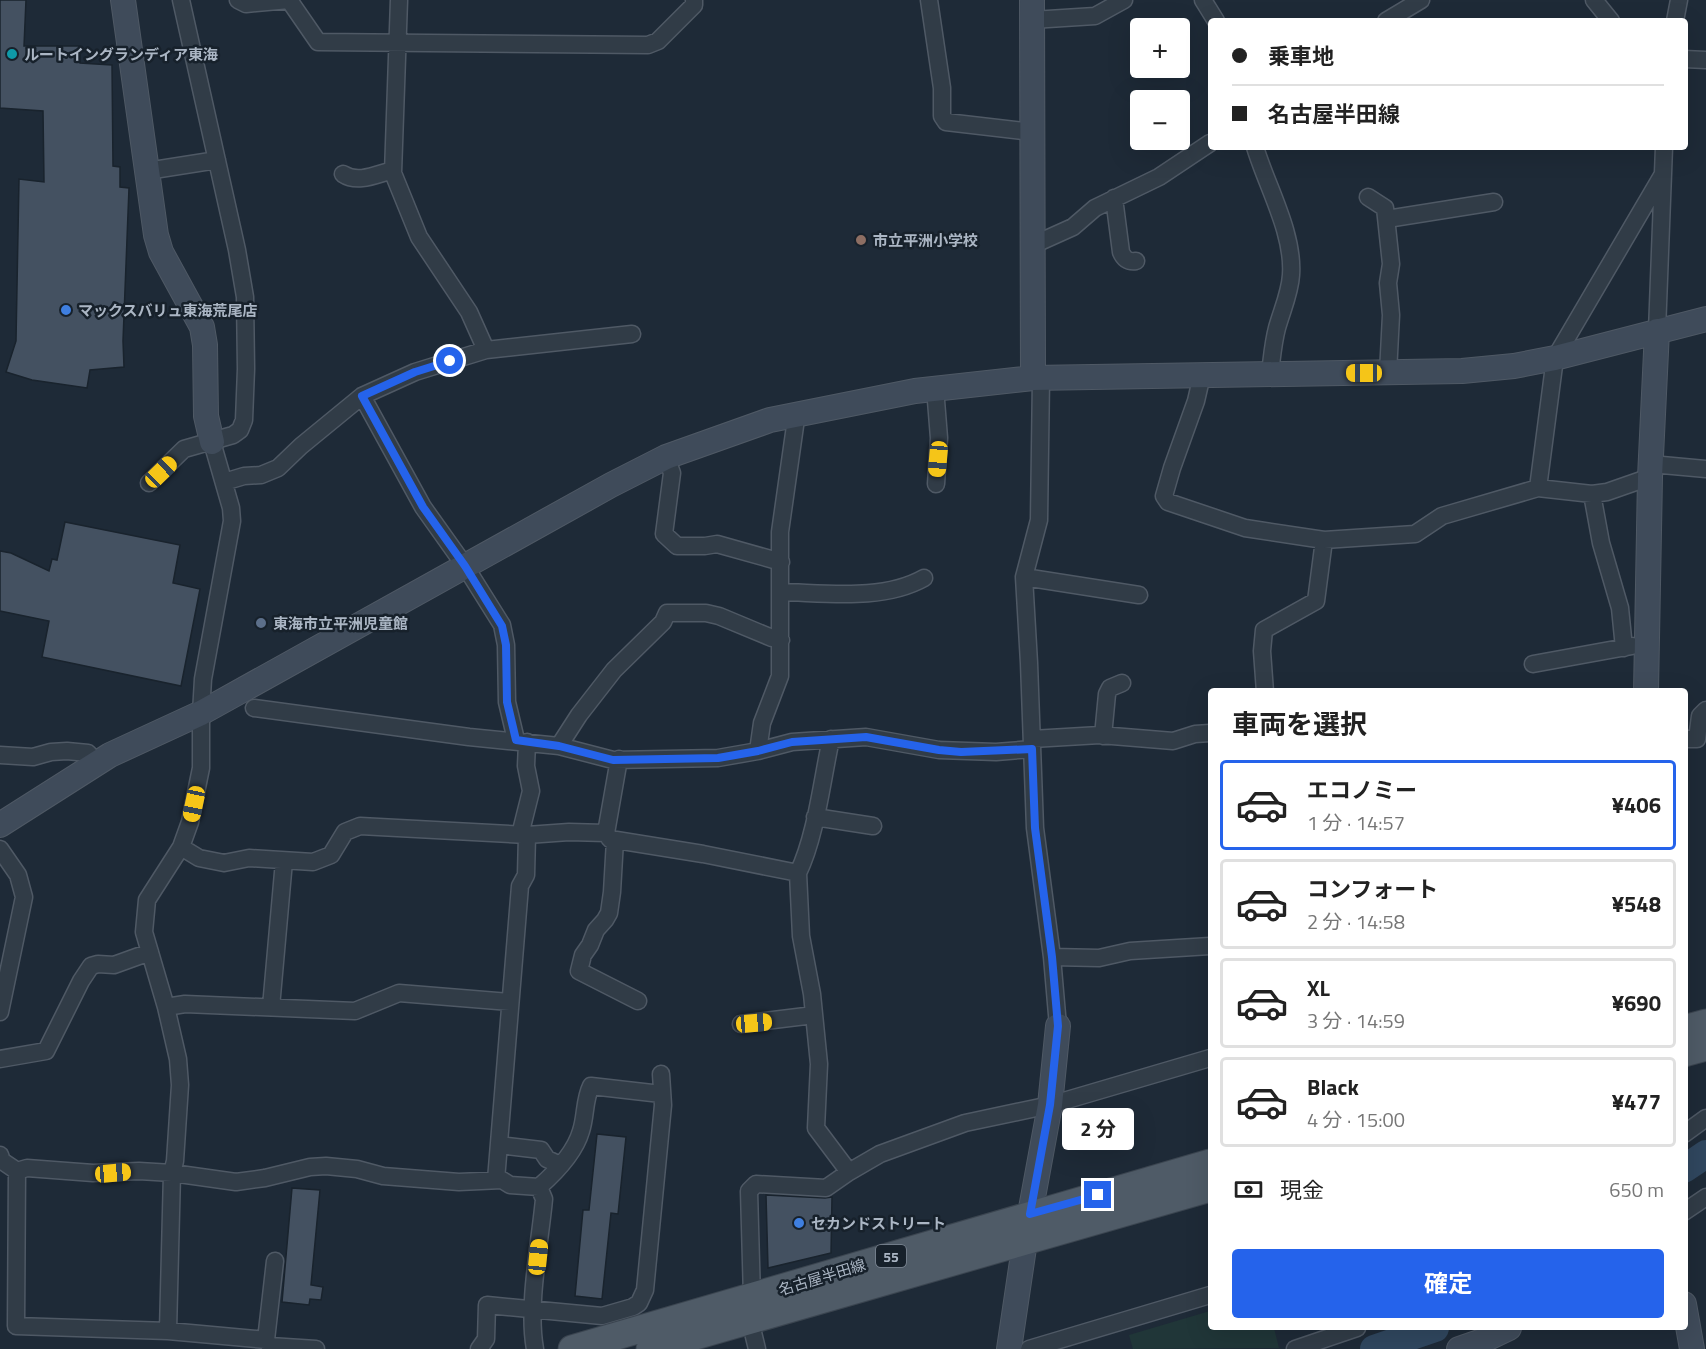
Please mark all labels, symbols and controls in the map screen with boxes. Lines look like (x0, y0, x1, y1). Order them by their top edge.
map controls (1130, 18, 1190, 150)
button: + (1130, 18, 1190, 78)
text: 乗車地 (1268, 39, 1334, 73)
place label: ルートイングランディア東海 (24, 43, 218, 66)
marker: ルートイングランディア東海 (5, 47, 19, 61)
button: − (1130, 90, 1190, 150)
text: 名古屋半田線 (1268, 97, 1400, 131)
place label: 市立平洲小学校 (873, 229, 978, 252)
marker: 市立平洲小学校 (854, 233, 868, 247)
place label: マックスバリュ東海荒尾店 (78, 299, 258, 322)
marker: マックスバリュ東海荒尾店 (59, 303, 73, 317)
route start (436, 347, 463, 374)
car (1346, 364, 1382, 382)
car (927, 440, 949, 478)
car (142, 453, 180, 491)
place label: 東海市立平洲児童館 (273, 612, 408, 635)
marker: 東海市立平洲児童館 (254, 616, 268, 630)
text: 車両を選択 (1232, 703, 1367, 744)
text: エコノミー (1307, 773, 1417, 807)
icon: car (1235, 778, 1289, 832)
car (181, 785, 207, 823)
text: ¥406 (1612, 788, 1661, 822)
text: 1 分 · 14:57 (1307, 807, 1405, 838)
text: コンフォート (1307, 872, 1438, 906)
icon: car (1235, 877, 1289, 931)
text: ¥548 (1612, 887, 1661, 921)
text: 2 分 · 14:58 (1307, 906, 1405, 937)
text: XL (1307, 971, 1330, 1005)
icon: car (1235, 976, 1289, 1030)
text: ¥690 (1612, 986, 1661, 1020)
text: 3 分 · 14:59 (1307, 1005, 1405, 1036)
car (735, 1012, 773, 1034)
text: Black (1307, 1070, 1359, 1104)
icon: car (1235, 1075, 1289, 1129)
text: ¥477 (1612, 1085, 1661, 1119)
text: 4 分 · 15:00 (1307, 1104, 1405, 1135)
callout: 2 分 (1062, 1108, 1134, 1150)
text: 2 分 (1080, 1113, 1116, 1144)
car (94, 1162, 132, 1184)
icon: cash (1232, 1173, 1265, 1206)
text: 現金 (1280, 1173, 1324, 1207)
text: 650 m (1609, 1174, 1664, 1205)
route end (1084, 1181, 1111, 1208)
place label: セカンドストリート (811, 1212, 946, 1235)
marker: セカンドストリート (792, 1216, 806, 1230)
car (527, 1238, 549, 1276)
road number: 55 (876, 1245, 906, 1267)
button: 確定 (1232, 1249, 1664, 1318)
street label: 名古屋半田線 (776, 1253, 868, 1301)

